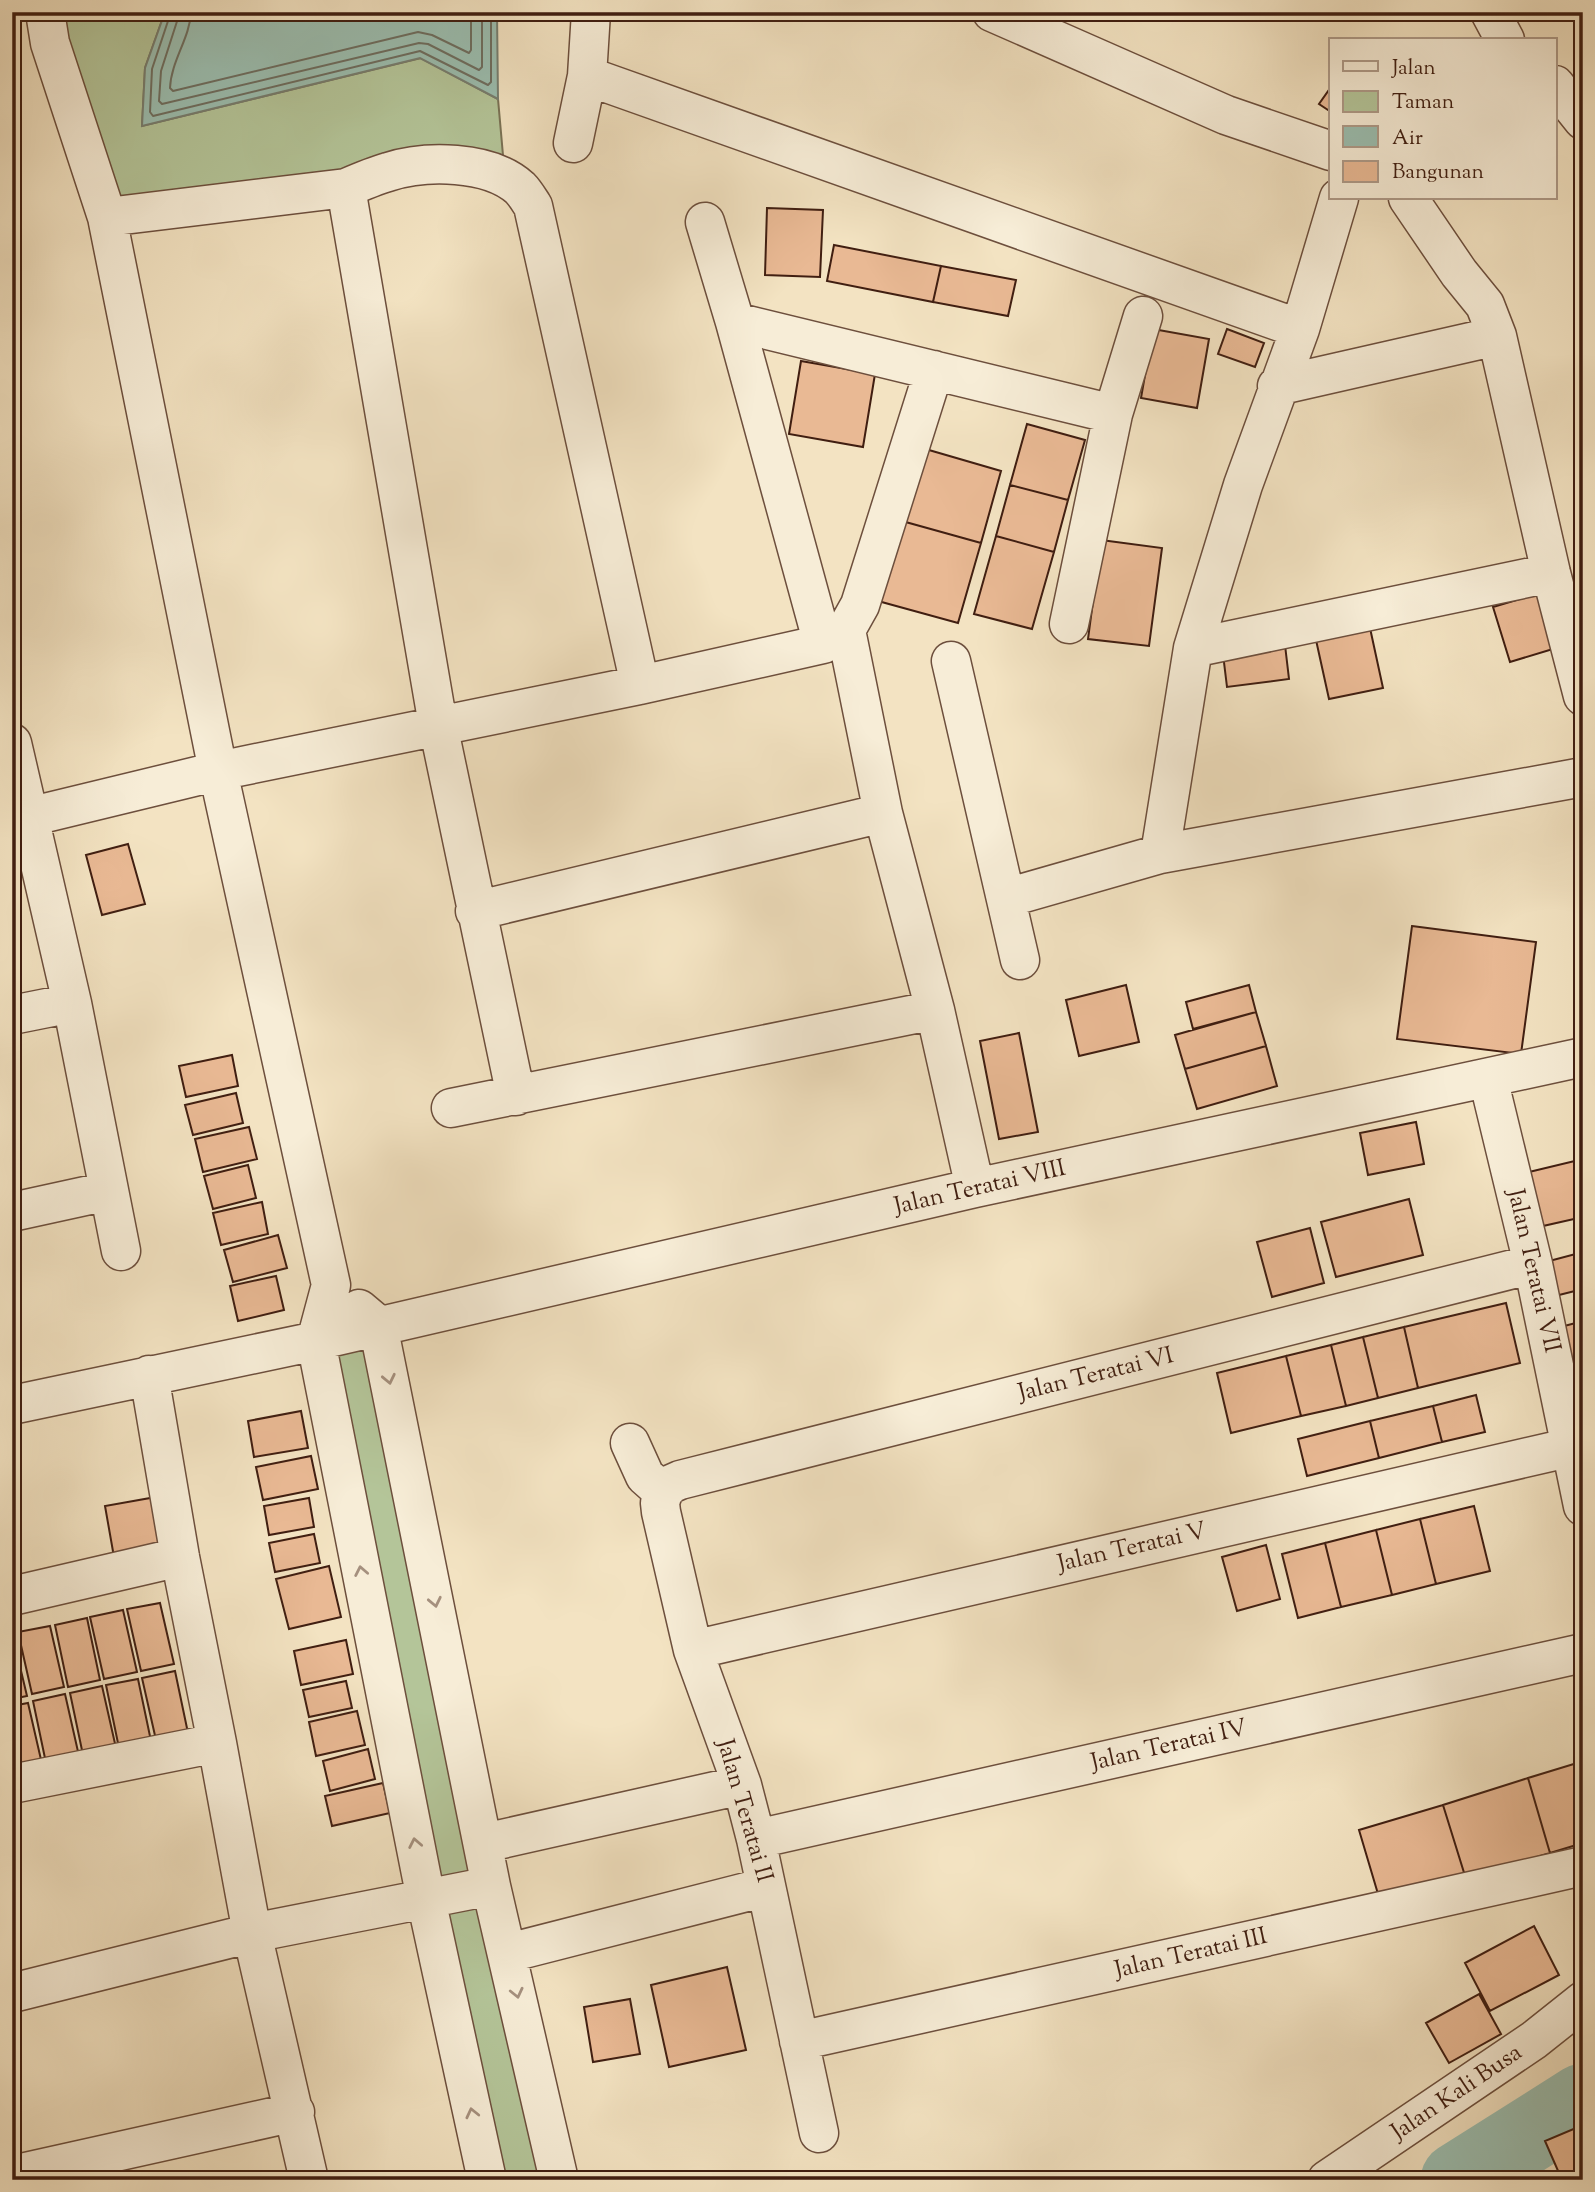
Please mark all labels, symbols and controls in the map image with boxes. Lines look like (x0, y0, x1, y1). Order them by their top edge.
legend (1329, 38, 1556, 200)
text: Jalan (1391, 54, 1436, 84)
text: Taman (1392, 88, 1454, 118)
text: Air (1392, 124, 1423, 154)
text: Bangunan (1392, 158, 1484, 188)
street label: Jalan Teratai VIII (889, 1152, 1069, 1225)
street label: Jalan Teratai VII (1497, 1184, 1568, 1356)
street label: Jalan Teratai VI (1013, 1339, 1178, 1411)
one-way arrow (381, 1373, 396, 1385)
street label: Jalan Teratai V (1052, 1514, 1210, 1582)
one-way arrow (355, 1565, 370, 1577)
one-way arrow (426, 1596, 441, 1608)
street label: Jalan Teratai IV (1086, 1712, 1250, 1781)
street label: Jalan Teratai II (707, 1733, 781, 1887)
one-way arrow (408, 1837, 423, 1849)
street label: Jalan Teratai III (1109, 1920, 1271, 1989)
one-way arrow (508, 1987, 523, 1999)
street label: Jalan Kali Busa (1383, 2037, 1529, 2151)
one-way arrow (466, 2107, 480, 2119)

